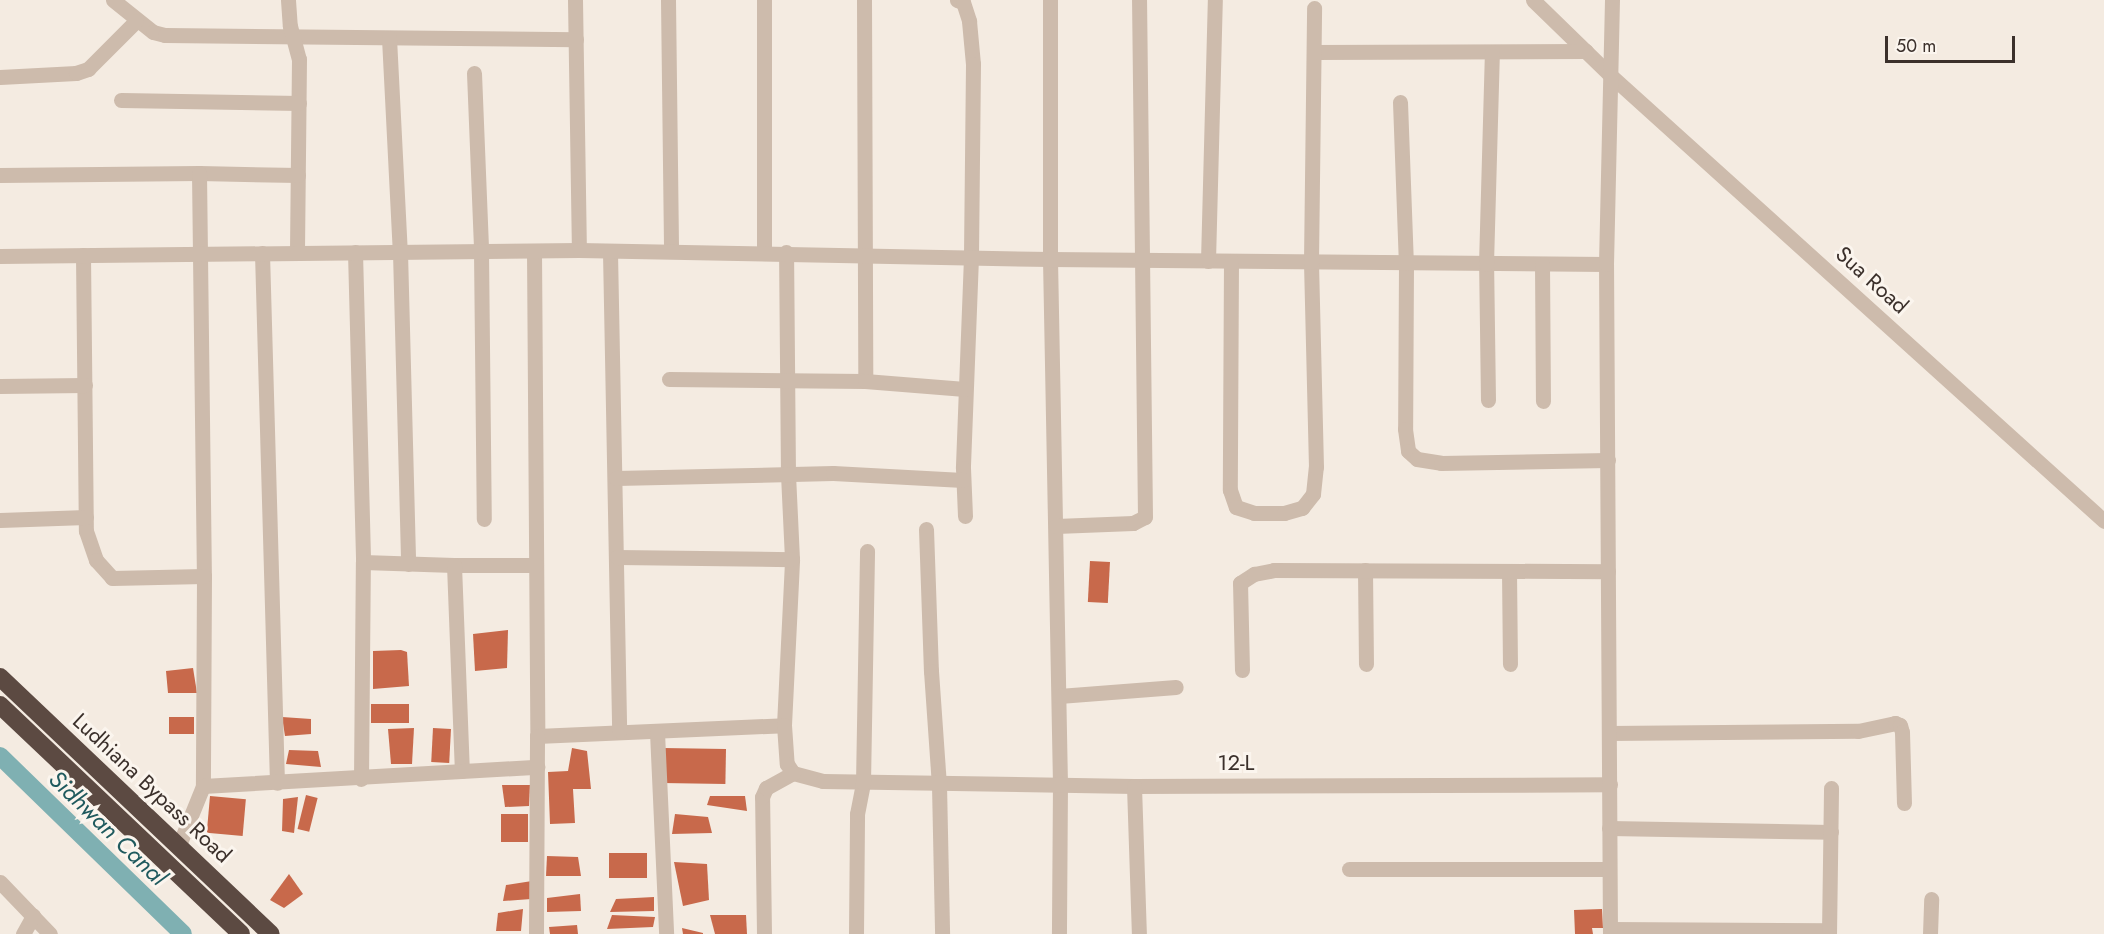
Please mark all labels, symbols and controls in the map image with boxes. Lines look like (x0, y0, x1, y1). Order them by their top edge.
scale bar (1888, 24, 2018, 62)
text: 50 m (1896, 33, 1936, 59)
street label: Sua Road (1830, 241, 1914, 319)
street label: Ludhiana Bypass Road (67, 708, 237, 868)
street label: 12-L (1218, 750, 1254, 776)
water label: Sidhwan Canal (43, 765, 173, 891)

